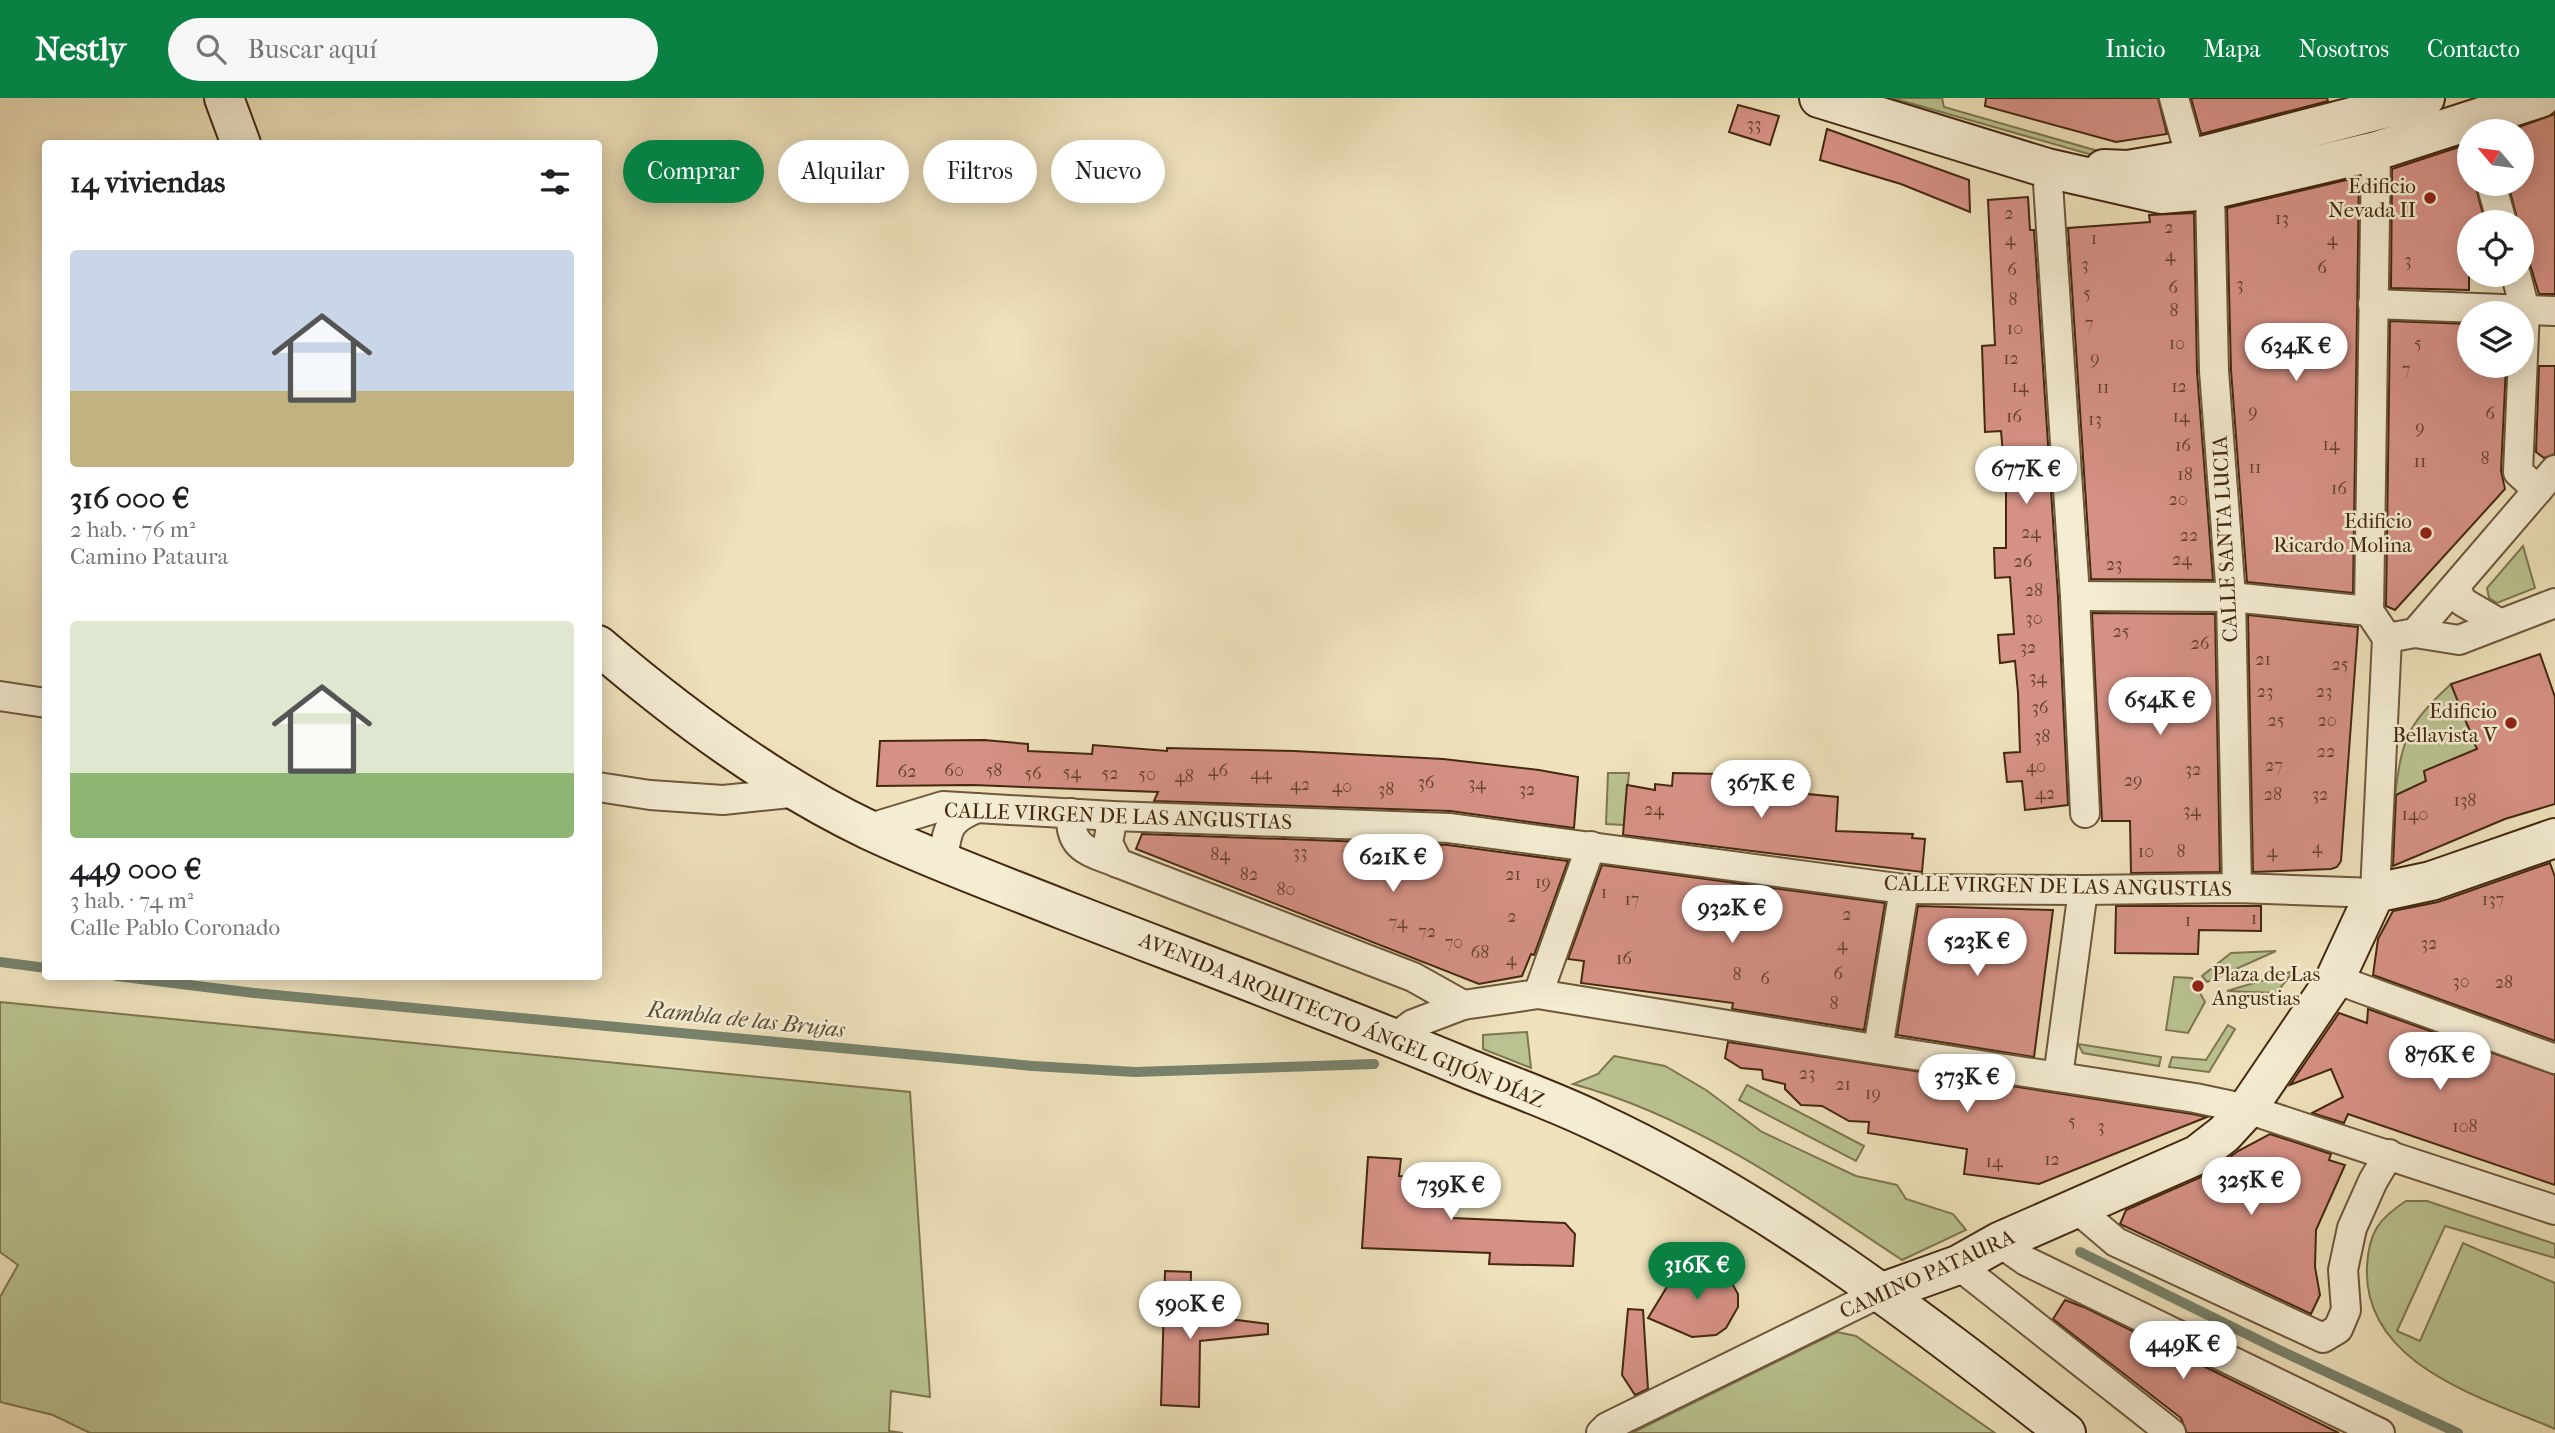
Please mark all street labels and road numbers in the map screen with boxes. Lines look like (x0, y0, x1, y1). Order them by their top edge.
street label: CALLE SANTA LUCIA (2208, 435, 2242, 643)
street label: CALLE VIRGEN DE LAS ANGUSTIAS (944, 798, 1292, 834)
street label: CALLE VIRGEN DE LAS ANGUSTIAS (1884, 871, 2232, 901)
street label: AVENIDA ARQUITECTO ÁNGEL GIJÓN DÍAZ (1135, 926, 1549, 1113)
street label: CAMINO PATAURA (1836, 1224, 2018, 1323)

